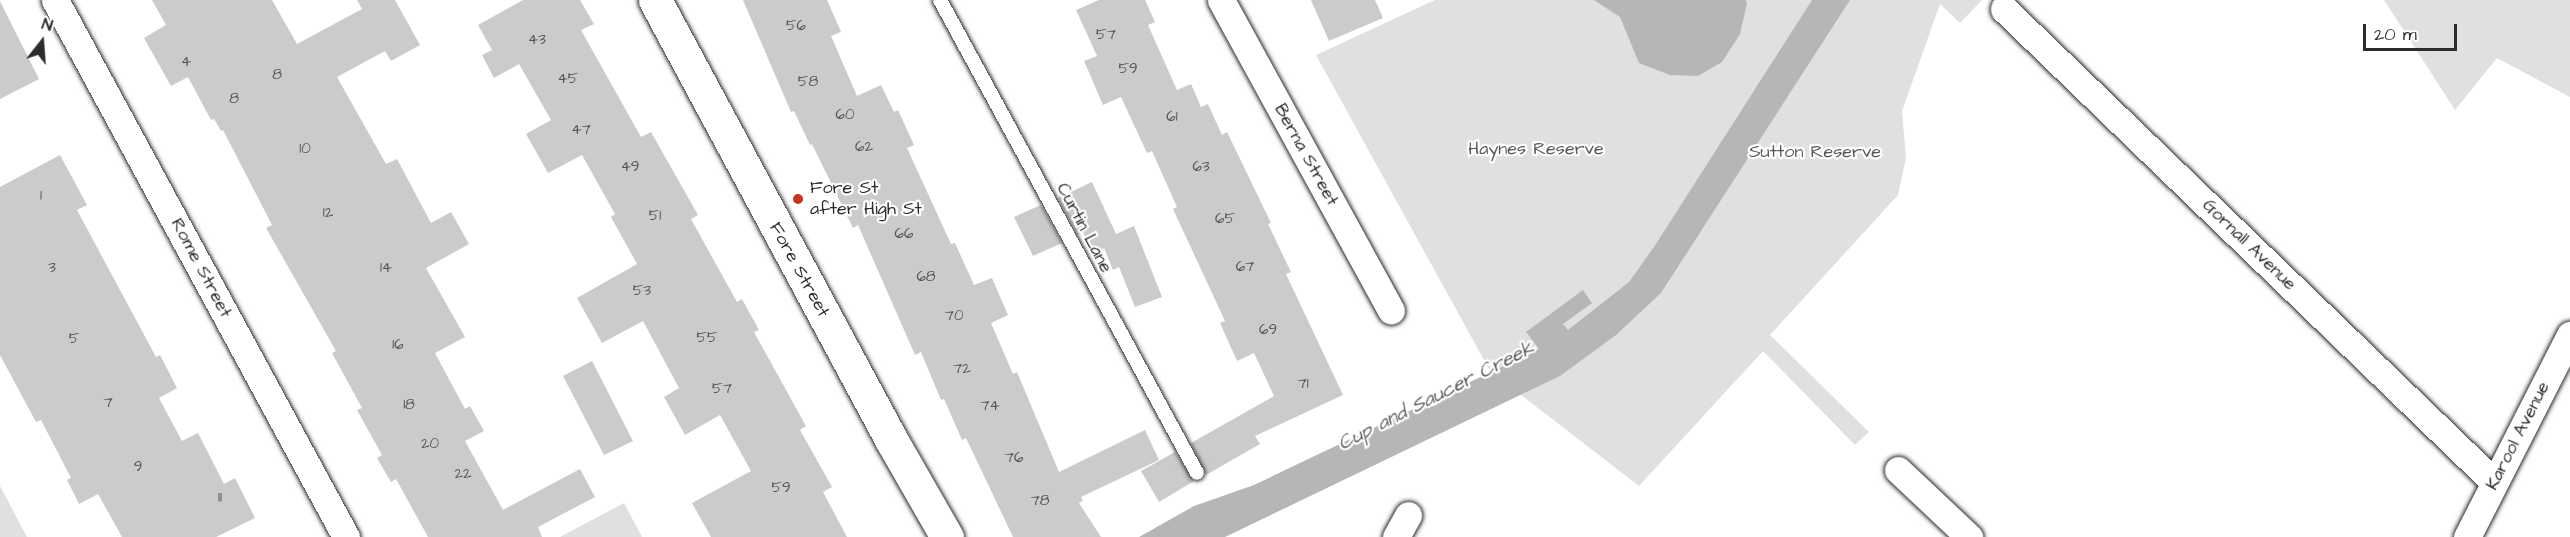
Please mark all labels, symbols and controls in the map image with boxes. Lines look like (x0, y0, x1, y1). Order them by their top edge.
north arrow (12, 12, 72, 72)
scale bar (2366, 12, 2460, 50)
text: N (39, 13, 55, 37)
house number: 56 (786, 17, 806, 35)
text: 20 m (2374, 22, 2417, 47)
house number: 57 (1096, 26, 1116, 44)
house number: 43 (528, 31, 546, 49)
house number: 4 (181, 53, 191, 71)
house number: 59 (1118, 60, 1138, 78)
house number: 8 (272, 66, 282, 84)
house number: 45 (558, 70, 578, 88)
house number: 58 (798, 73, 818, 91)
house number: 8 (229, 90, 239, 108)
street label: Berna Street (1269, 100, 1343, 210)
house number: 60 (836, 106, 854, 124)
house number: 61 (1166, 108, 1178, 126)
house number: 47 (571, 121, 591, 139)
house number: 62 (855, 138, 873, 156)
park label: Haynes Reserve (1468, 138, 1604, 160)
house number: 10 (299, 140, 311, 158)
park label: Sutton Reserve (1749, 141, 1881, 163)
house number: 49 (621, 158, 639, 176)
house number: 63 (1192, 158, 1210, 176)
place label: Fore St after High St (810, 178, 922, 220)
street label: Curtin Lane (1051, 179, 1117, 277)
house number: 1 (40, 187, 42, 205)
marker: Fore St after High St (791, 192, 805, 206)
street label: Gornall Avenue (2198, 195, 2300, 295)
house number: 12 (323, 204, 333, 222)
house number: 51 (649, 207, 661, 225)
house number: 65 (1215, 210, 1235, 228)
street label: Rome Street (166, 215, 236, 321)
street label: Fore Street (764, 219, 834, 321)
house number: 66 (895, 225, 913, 243)
house number: 67 (1236, 258, 1254, 276)
house number: 3 (48, 259, 56, 277)
house number: 14 (380, 259, 392, 277)
house number: 68 (916, 268, 936, 286)
house number: 53 (633, 282, 651, 300)
house number: 70 (945, 307, 963, 325)
house number: 69 (1259, 321, 1277, 339)
house number: 55 (696, 329, 718, 347)
house number: 5 (69, 330, 79, 348)
house number: 16 (392, 336, 404, 354)
water label: Cup and Saucer Creek (1334, 336, 1538, 456)
house number: 72 (953, 360, 971, 378)
house number: 71 (1297, 375, 1309, 393)
street label: Karool Avenue (2481, 378, 2555, 494)
house number: 57 (712, 380, 732, 398)
house number: 7 (103, 394, 113, 412)
house number: 18 (403, 396, 415, 414)
house number: 74 (980, 397, 1000, 415)
house number: 20 (421, 435, 439, 453)
house number: 76 (1005, 449, 1023, 467)
house number: 9 (134, 458, 142, 476)
house number: 22 (454, 465, 472, 483)
house number: 59 (771, 479, 791, 497)
house number: 11 (218, 489, 222, 507)
house number: 78 (1031, 492, 1049, 510)

